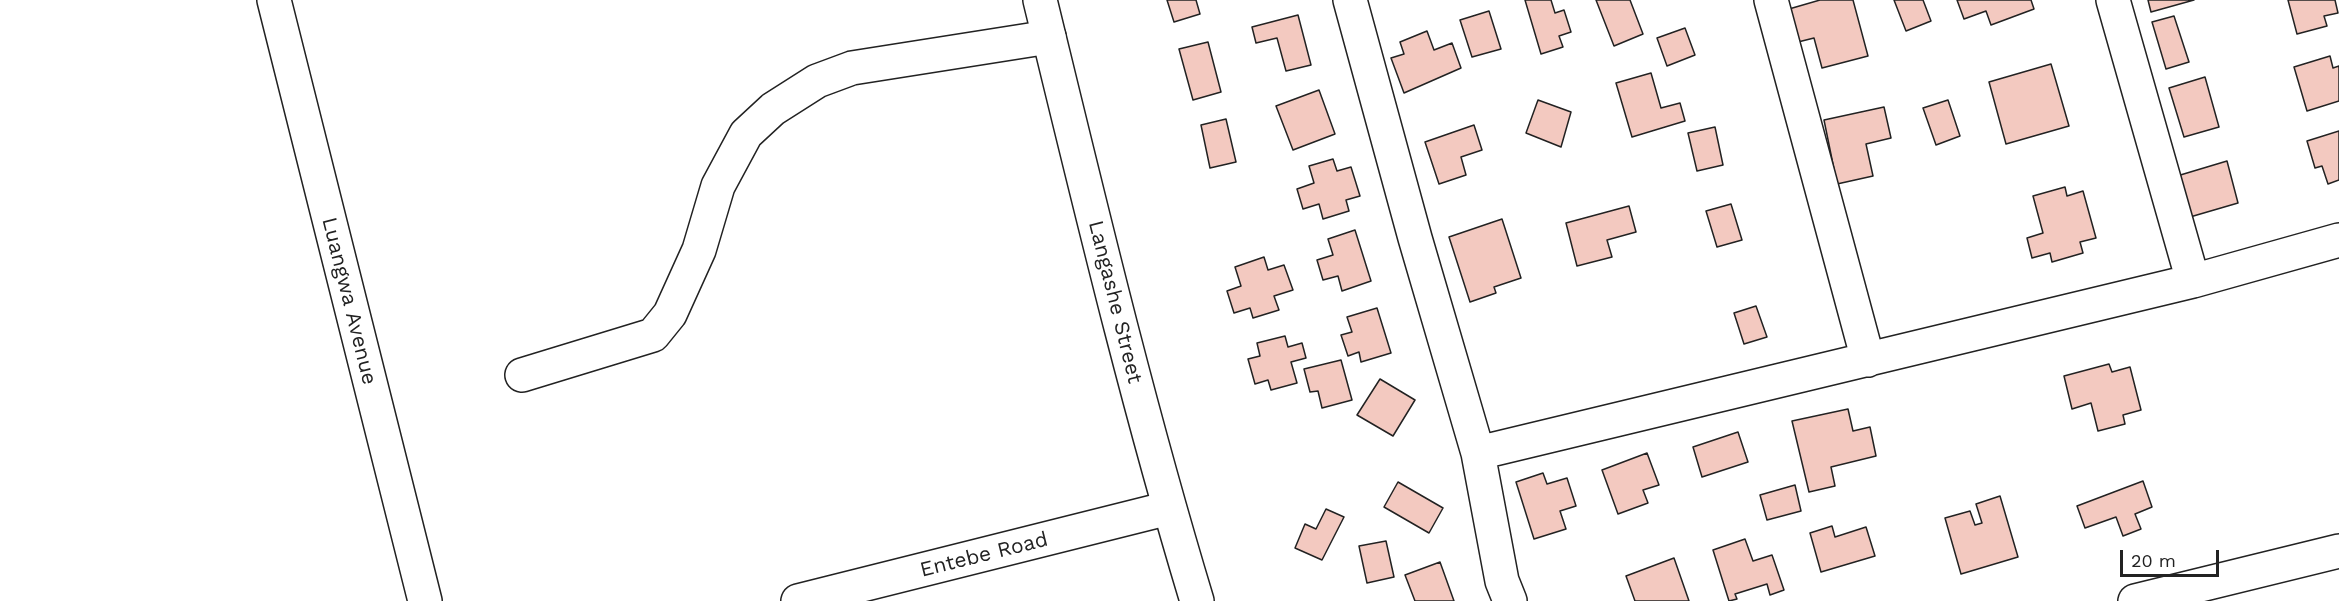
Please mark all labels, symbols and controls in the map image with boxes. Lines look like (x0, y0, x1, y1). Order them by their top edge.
street label: Luangwa Avenue (316, 215, 382, 387)
street label: Langashe Street (1083, 218, 1147, 386)
street label: Entebe Road (917, 527, 1051, 583)
scale bar (2123, 538, 2222, 576)
text: 20 m (2131, 550, 2176, 571)

